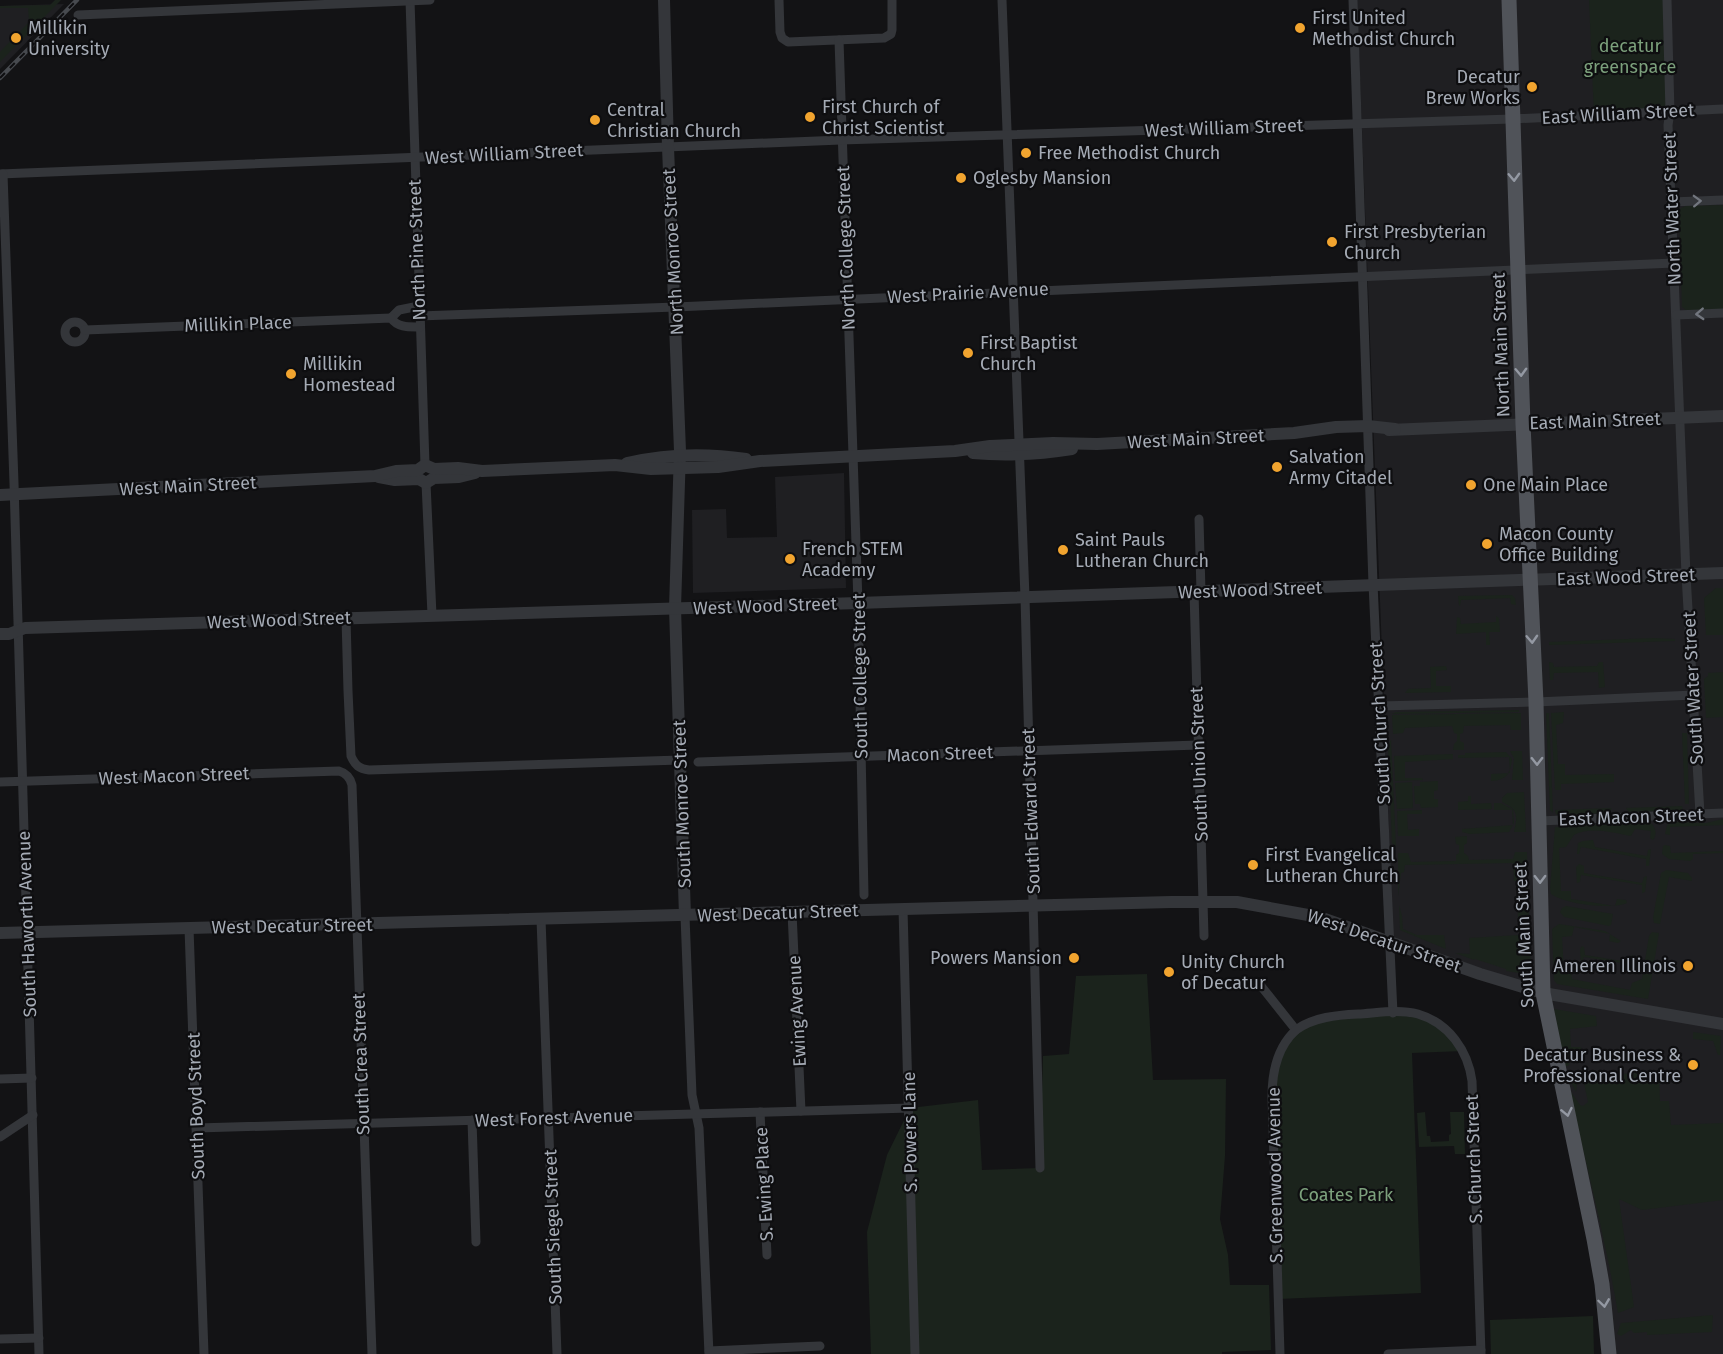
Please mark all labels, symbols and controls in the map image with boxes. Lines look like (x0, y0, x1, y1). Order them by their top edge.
place label: First United Methodist Church (1312, 7, 1455, 50)
place label: Millikin University (28, 17, 110, 60)
marker: First United Methodist Church (1293, 21, 1307, 35)
marker: Millikin University (9, 31, 23, 45)
park label: decatur greenspace (1584, 35, 1676, 78)
place label: Decatur Brew Works (1425, 66, 1520, 109)
marker: Decatur Brew Works (1525, 80, 1539, 94)
place label: First Church of Christ Scientist (822, 96, 945, 139)
place label: Central Christian Church (607, 99, 741, 142)
street label: East William Street (1541, 99, 1696, 129)
marker: First Church of Christ Scientist (803, 110, 817, 124)
marker: Central Christian Church (588, 113, 602, 127)
street label: West William Street (1144, 114, 1304, 142)
street label: North Water Street (1658, 132, 1686, 285)
street label: West William Street (424, 139, 584, 169)
place label: Free Methodist Church (1038, 142, 1220, 164)
marker: Free Methodist Church (1019, 146, 1033, 160)
street label: North College Street (832, 165, 860, 331)
place label: Oglesby Mansion (973, 167, 1111, 189)
street label: North Monroe Street (658, 168, 688, 336)
marker: Oglesby Mansion (954, 171, 968, 185)
one-way arrow (1508, 173, 1521, 182)
street label: North Pine Street (404, 179, 430, 321)
one-way arrow (1693, 194, 1702, 207)
place label: First Presbyterian Church (1344, 221, 1486, 264)
marker: First Presbyterian Church (1325, 235, 1339, 249)
street label: North Main Street (1487, 272, 1515, 418)
street label: West Prairie Avenue (887, 278, 1049, 308)
one-way arrow (1695, 307, 1704, 320)
street label: Millikin Place (184, 311, 292, 337)
place label: First Baptist Church (980, 332, 1078, 375)
marker: First Baptist Church (961, 346, 975, 360)
place label: Millikin Homestead (303, 353, 396, 396)
marker: Millikin Homestead (284, 367, 298, 381)
one-way arrow (1515, 368, 1527, 377)
street label: East Main Street (1529, 408, 1662, 434)
street label: West Main Street (1127, 424, 1266, 454)
place label: Salvation Army Citadel (1289, 446, 1392, 489)
marker: Salvation Army Citadel (1270, 460, 1284, 474)
street label: West Main Street (119, 471, 258, 501)
place label: One Main Place (1483, 474, 1608, 496)
marker: One Main Place (1464, 478, 1478, 492)
place label: Macon County Office Building (1499, 523, 1619, 566)
place label: Saint Pauls Lutheran Church (1075, 529, 1209, 572)
marker: Macon County Office Building (1480, 537, 1494, 551)
place label: French STEM Academy (802, 538, 903, 581)
marker: Saint Pauls Lutheran Church (1056, 543, 1070, 557)
marker: French STEM Academy (783, 552, 797, 566)
street label: East Wood Street (1556, 564, 1696, 590)
street label: West Wood Street (1178, 576, 1323, 604)
street label: West Wood Street (693, 592, 838, 620)
street label: South College Street (848, 593, 872, 759)
street label: West Wood Street (207, 606, 352, 634)
street label: South Water Street (1678, 610, 1708, 765)
one-way arrow (1526, 634, 1539, 643)
street label: South Church Street (1365, 641, 1395, 805)
street label: South Union Street (1185, 686, 1213, 842)
street label: South Monroe Street (668, 719, 696, 888)
street label: South Edward Street (1017, 727, 1045, 894)
street label: Macon Street (886, 741, 994, 767)
one-way arrow (1531, 756, 1544, 765)
street label: West Macon Street (98, 762, 250, 790)
street label: East Macon Street (1558, 803, 1705, 831)
street label: South Haworth Avenue (13, 830, 41, 1018)
place label: First Evangelical Lutheran Church (1265, 844, 1399, 887)
marker: First Evangelical Lutheran Church (1246, 858, 1260, 872)
street label: South Main Street (1509, 861, 1539, 1008)
one-way arrow (1534, 875, 1546, 884)
street label: West Decatur Street (697, 899, 859, 927)
street label: West Decatur Street (1304, 904, 1464, 978)
street label: West Decatur Street (211, 914, 373, 938)
place label: Powers Mansion (930, 947, 1062, 969)
marker: Powers Mansion (1067, 951, 1081, 965)
place label: Unity Church of Decatur (1181, 951, 1285, 994)
street label: Ewing Avenue (783, 955, 811, 1067)
place label: Ameren Illinois (1553, 955, 1676, 977)
marker: Ameren Illinois (1681, 959, 1695, 973)
marker: Unity Church of Decatur (1162, 965, 1176, 979)
street label: South Crea Street (348, 992, 374, 1135)
street label: South Boyd Street (182, 1032, 210, 1180)
place label: Decatur Business & Professional Centre (1523, 1044, 1681, 1087)
marker: Decatur Business & Professional Centre (1686, 1058, 1700, 1072)
street label: S. Powers Lane (898, 1071, 922, 1193)
street label: S. Greenwood Avenue (1262, 1087, 1288, 1263)
street label: S. Church Street (1461, 1094, 1487, 1224)
street label: West Forest Avenue (474, 1104, 634, 1132)
one-way arrow (1560, 1107, 1573, 1117)
street label: S. Ewing Place (750, 1126, 778, 1242)
street label: South Siegel Street (539, 1149, 567, 1305)
park label: Coates Park (1299, 1184, 1394, 1206)
one-way arrow (1598, 1299, 1610, 1308)

